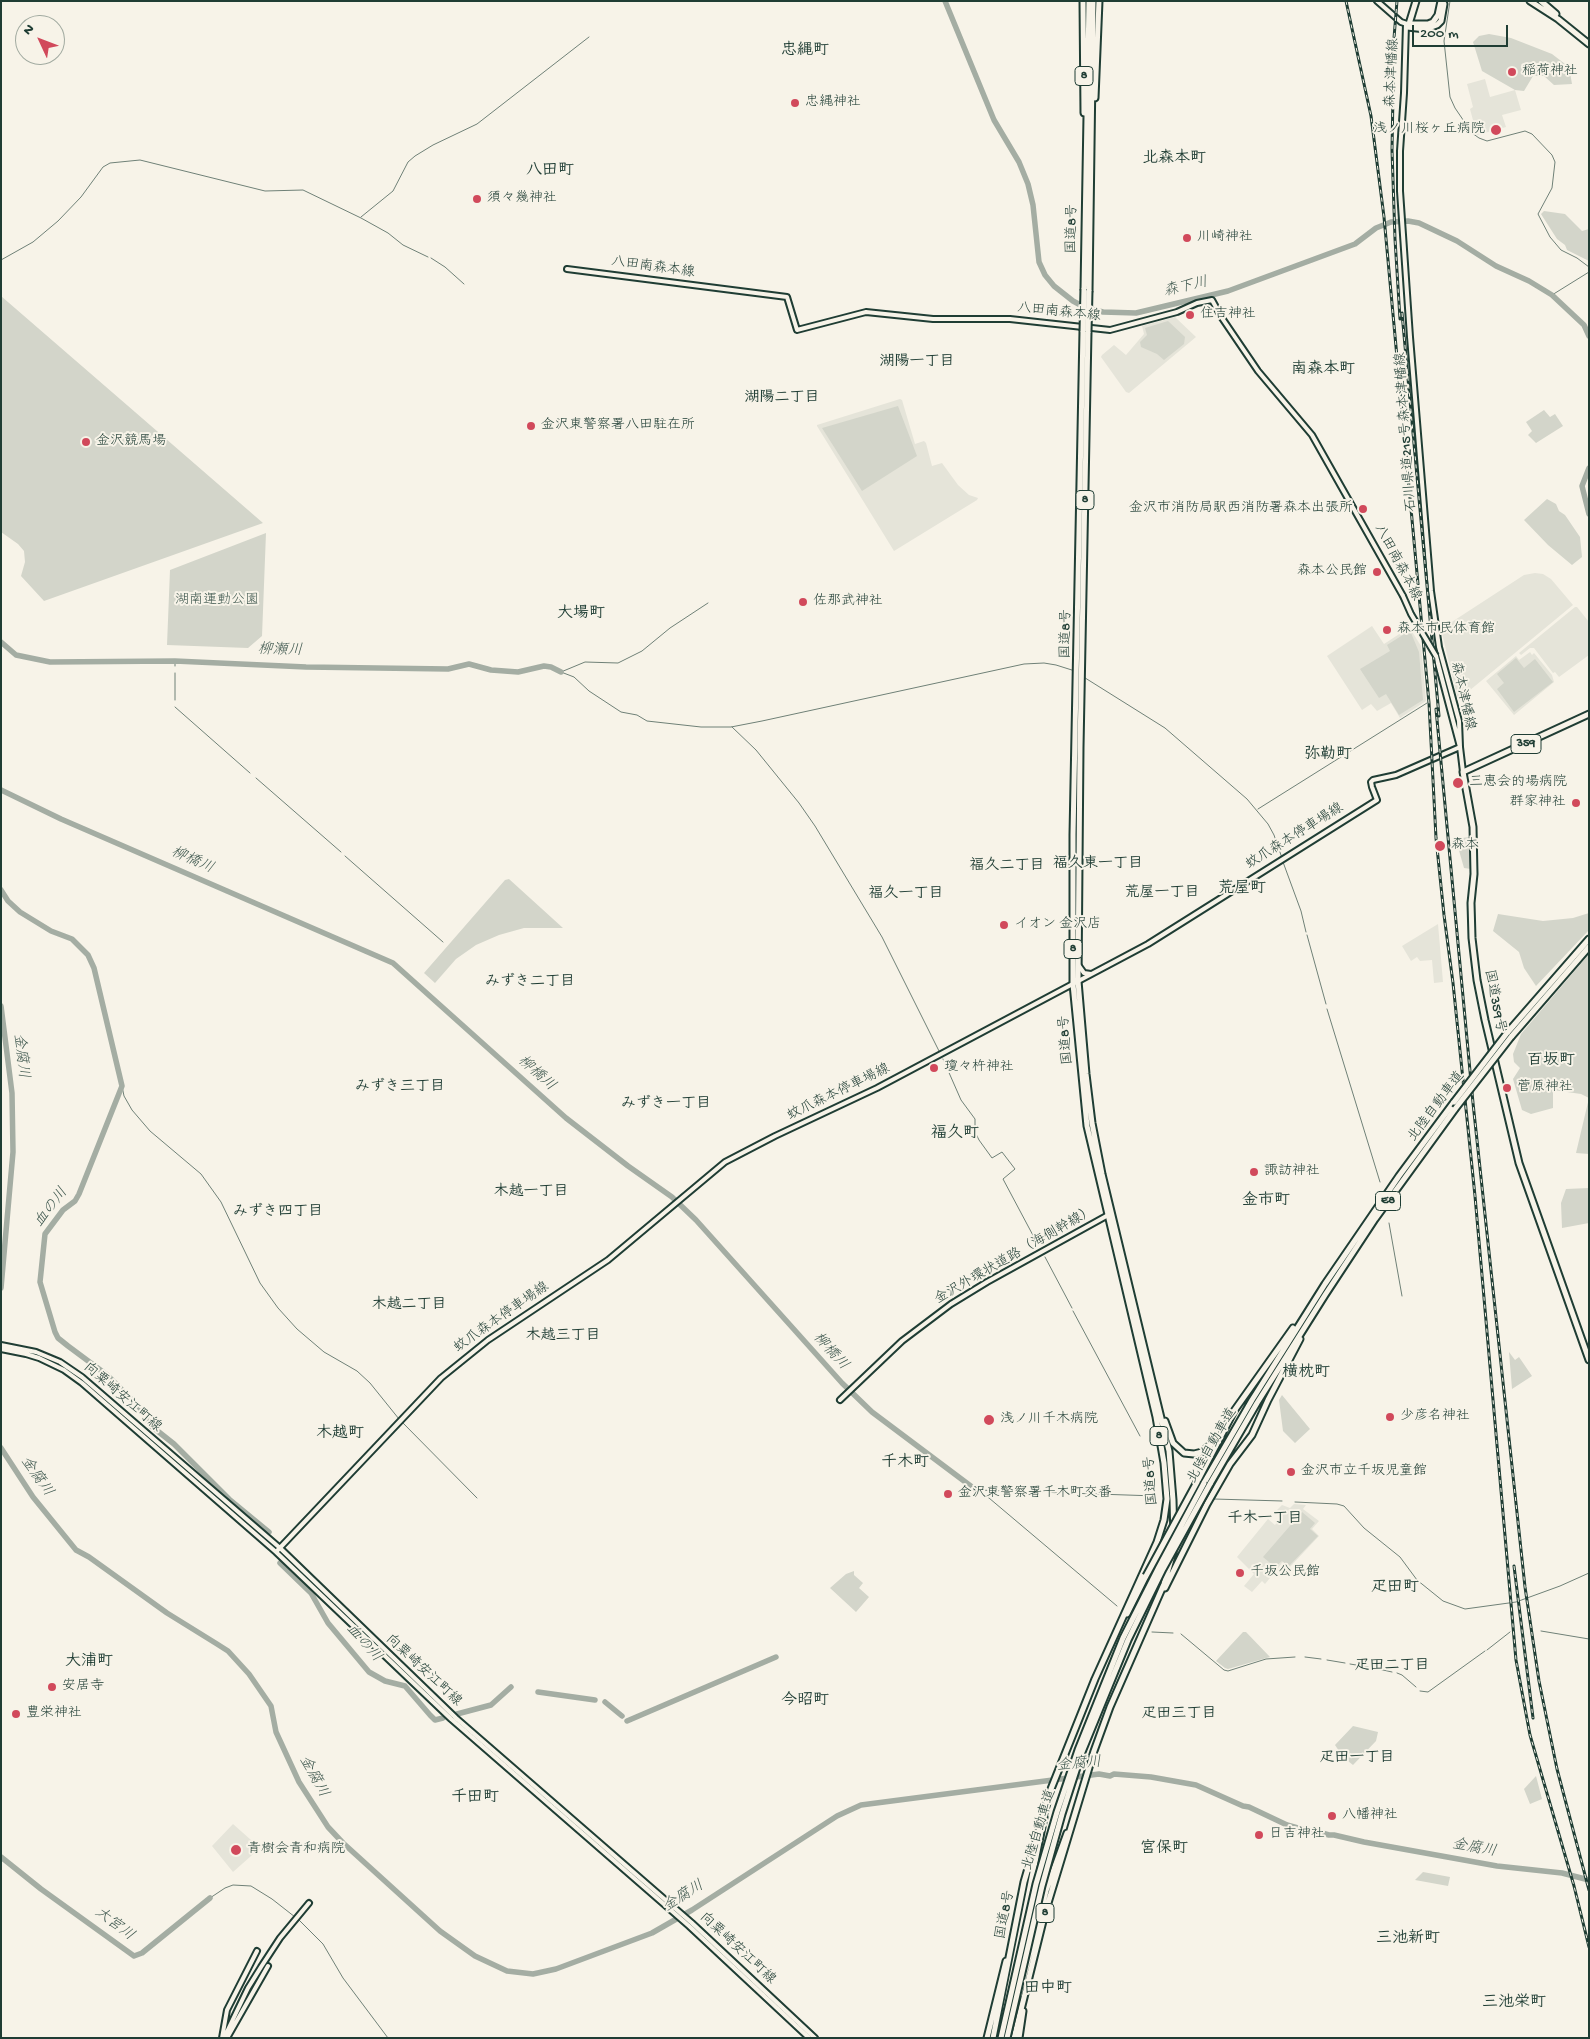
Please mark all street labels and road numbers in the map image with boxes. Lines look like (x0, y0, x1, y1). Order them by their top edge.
street label: 森本津幡線 (1383, 38, 1403, 108)
road number: 8 (1075, 66, 1093, 85)
street label: 国道8号 (1064, 204, 1082, 254)
street label: 八田南森本線 (610, 254, 696, 282)
street label: 八田南森本線 (1016, 300, 1102, 326)
street label: 石川県道215号森本津幡線 (1393, 352, 1421, 512)
road number: 8 (1076, 490, 1094, 510)
street label: 八田南森本線 (1370, 522, 1424, 604)
street label: 国道8号 (1058, 609, 1076, 659)
street label: 森本津幡線 (1446, 660, 1478, 732)
road number: 359 (1511, 734, 1541, 754)
street label: 蚊爪森本停車場線 (1243, 800, 1347, 874)
road number: 8 (1064, 940, 1082, 959)
street label: 国道359号 (1480, 968, 1508, 1034)
street label: 国道8号 (1056, 1015, 1078, 1065)
street label: 蚊爪森本停車場線 (785, 1061, 893, 1125)
street label: 北陸自動車道 (1405, 1068, 1469, 1146)
road number: E8 (1376, 1192, 1400, 1210)
street label: 金沢外環状道路（海側幹線） (932, 1203, 1098, 1309)
street label: 蚊爪森本停車場線 (451, 1279, 553, 1357)
street label: 向粟崎安江町線 (80, 1360, 164, 1436)
street label: 北陸自動車道 (1185, 1405, 1241, 1487)
road number: 8 (1150, 1426, 1168, 1445)
street label: 国道8号 (1142, 1456, 1162, 1506)
street label: 向粟崎安江町線 (381, 1631, 465, 1711)
street label: 北陸自動車道 (1020, 1787, 1060, 1873)
street label: 国道8号 (993, 1889, 1019, 1941)
road number: 8 (1036, 1904, 1054, 1922)
street label: 向粟崎安江町線 (695, 1909, 779, 1989)

